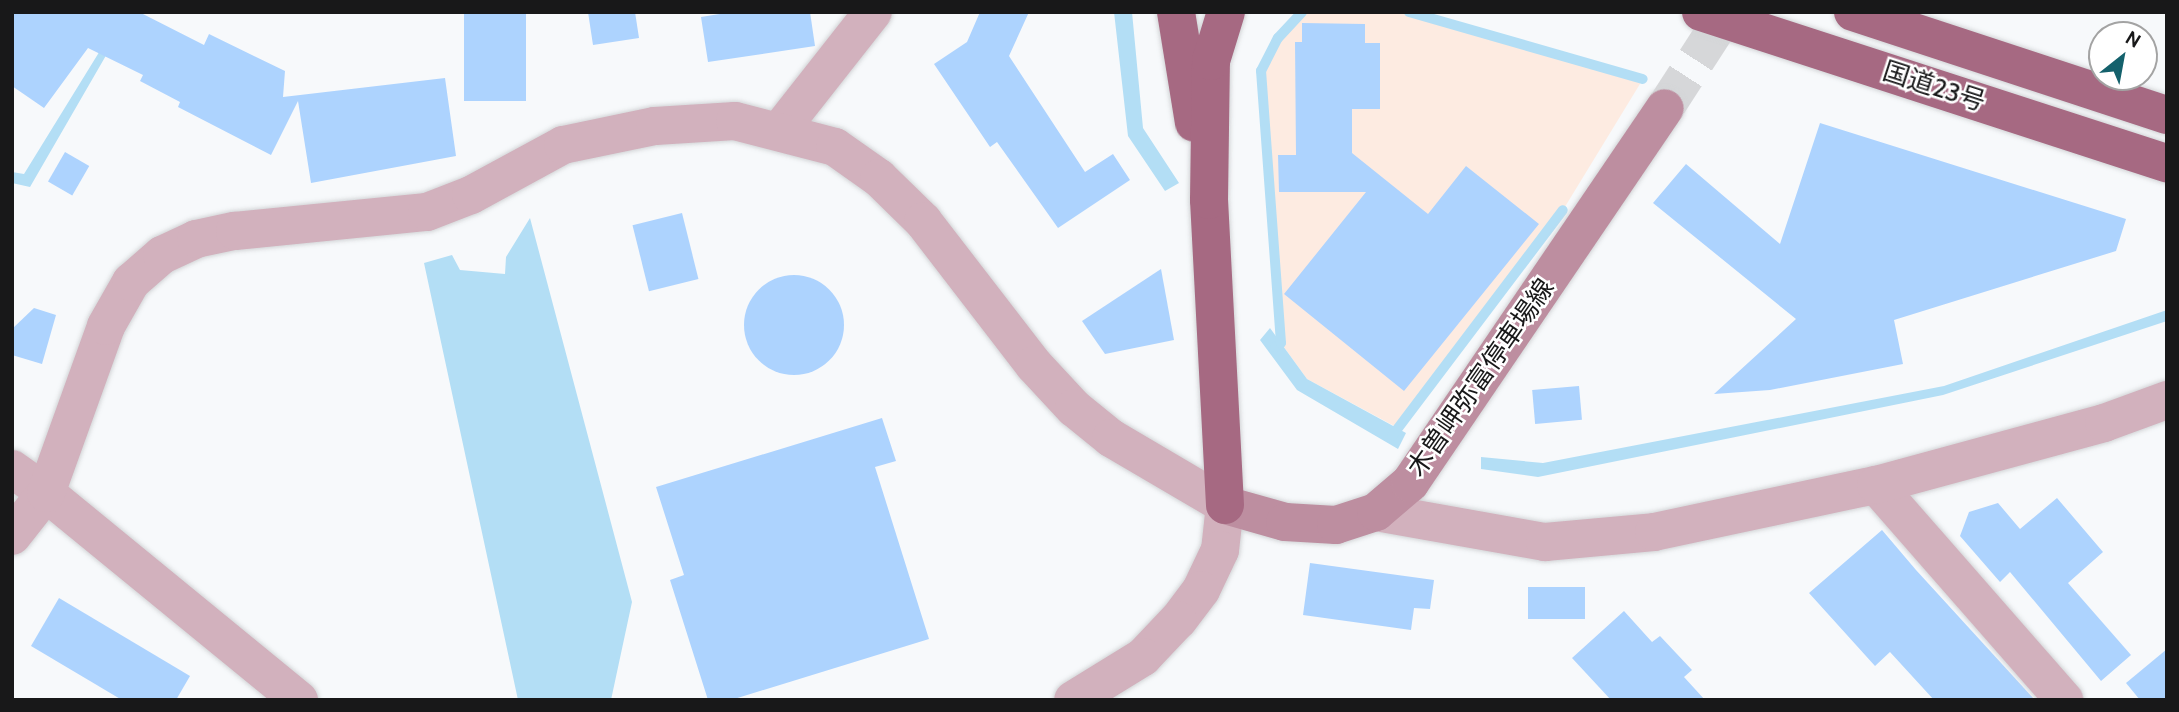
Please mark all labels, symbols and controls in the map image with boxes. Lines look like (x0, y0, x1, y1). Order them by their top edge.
north arrow (2088, 21, 2158, 91)
text: N (2121, 26, 2145, 53)
street label: 国道23号 (1879, 56, 1989, 118)
street label: 木曽岬弥富停車場線 (1401, 273, 1561, 483)

